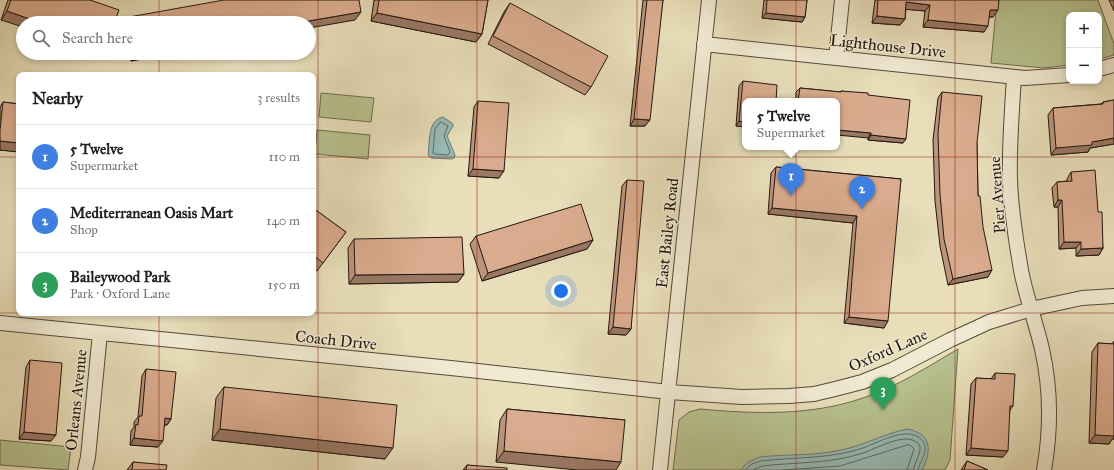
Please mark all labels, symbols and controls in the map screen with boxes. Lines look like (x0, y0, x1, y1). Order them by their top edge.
map controls (1066, 12, 1102, 84)
button: + (1066, 12, 1102, 48)
search box (16, 16, 316, 60)
icon: search (30, 27, 52, 49)
text: Search here (62, 29, 133, 47)
street label: Lighthouse Drive (829, 30, 947, 63)
button: − (1066, 48, 1102, 84)
text: Nearby (32, 88, 83, 109)
text: 3 results (257, 90, 300, 106)
popup (742, 98, 840, 150)
text: 5 Twelve (757, 107, 810, 125)
text: Supermarket (757, 125, 825, 141)
text: 5 Twelve (70, 140, 123, 158)
text: 1 (42, 149, 48, 165)
text: 110 m (268, 149, 300, 165)
street label: Pier Avenue (985, 155, 1009, 234)
text: Supermarket (70, 158, 138, 174)
pin: 1 (778, 163, 804, 196)
pin: 2 (849, 176, 875, 209)
street label: East Bailey Road (652, 177, 682, 289)
text: Mediterranean Oasis Mart (70, 204, 233, 222)
text: 2 (42, 213, 48, 229)
text: 140 m (266, 213, 300, 229)
text: Shop (70, 222, 98, 238)
text: Baileywood Park (70, 268, 171, 286)
text: 3 (42, 277, 48, 293)
text: 150 m (268, 277, 300, 293)
your location (551, 281, 571, 301)
text: Park · Oxford Lane (70, 286, 170, 302)
street label: Oxford Lane (846, 324, 931, 376)
street label: Coach Drive (294, 326, 378, 354)
street label: Orleans Avenue (61, 348, 91, 452)
pin: 3 (870, 377, 896, 410)

